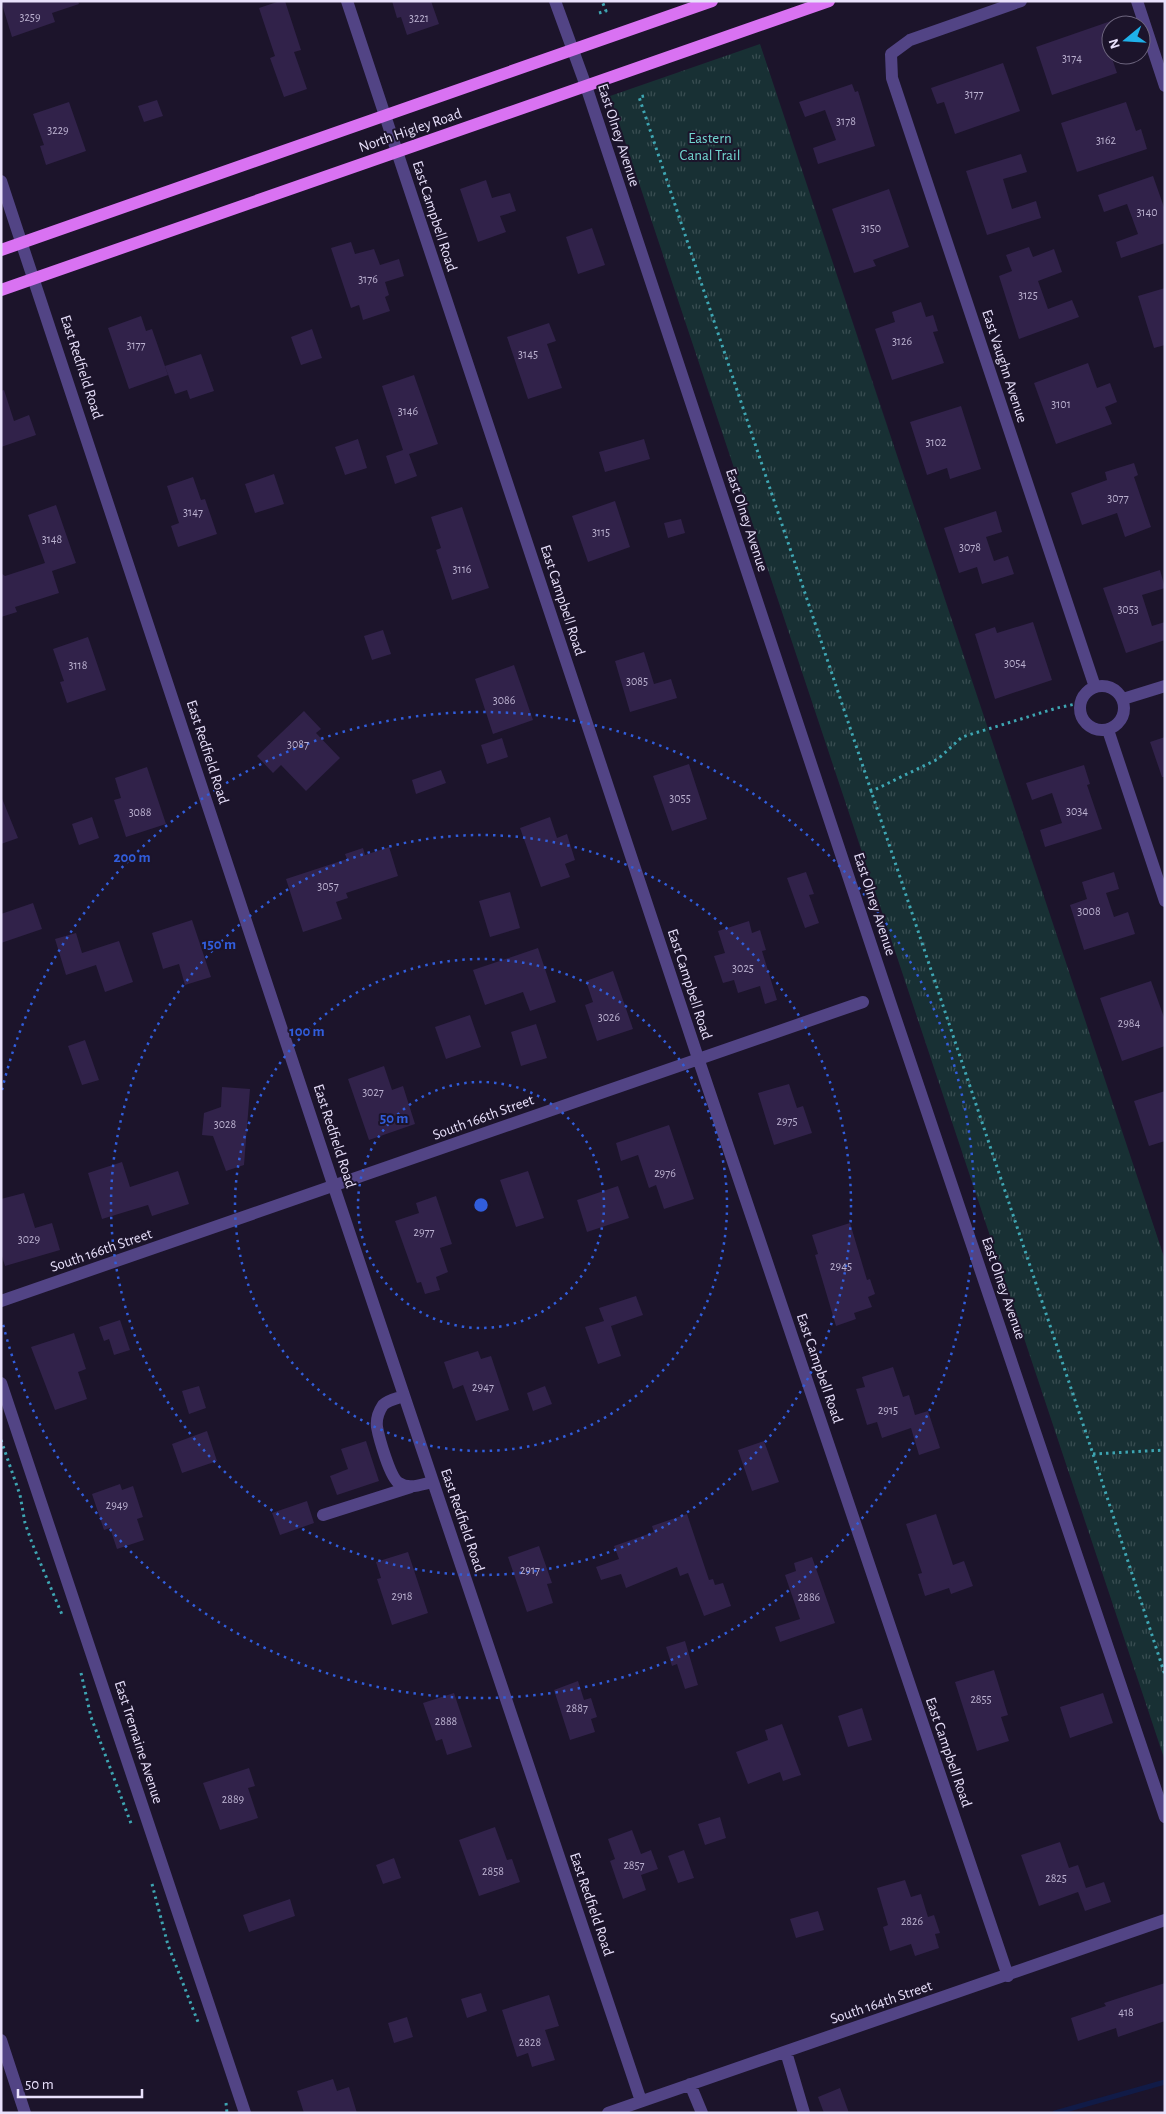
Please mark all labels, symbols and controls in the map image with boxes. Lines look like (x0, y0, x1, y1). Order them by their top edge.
house number: 3259 (19, 11, 41, 23)
house number: 3221 (409, 12, 429, 24)
north arrow (1101, 15, 1151, 65)
text: N (1106, 37, 1123, 51)
house number: 3174 (1062, 52, 1082, 64)
street label: East Olney Avenue (595, 82, 642, 189)
house number: 3177 (964, 88, 984, 100)
street label: North Higley Road (357, 106, 464, 155)
house number: 3178 (836, 115, 856, 127)
house number: 3229 (47, 124, 69, 136)
park label: Eastern Canal Trail (680, 131, 740, 163)
house number: 3162 (1096, 134, 1117, 146)
street label: East Campbell Road (410, 159, 460, 273)
house number: 3140 (1136, 206, 1158, 218)
house number: 3150 (861, 222, 881, 234)
house number: 3176 (358, 273, 378, 285)
house number: 3125 (1018, 289, 1038, 301)
street label: East Vaughn Avenue (979, 308, 1030, 425)
street label: East Redfield Road (58, 313, 105, 421)
house number: 3126 (892, 335, 912, 347)
house number: 3177 (126, 339, 146, 351)
house number: 3145 (518, 348, 538, 360)
house number: 3101 (1051, 398, 1071, 410)
house number: 3146 (398, 405, 419, 417)
house number: 3102 (926, 436, 947, 448)
street label: East Olney Avenue (723, 467, 770, 574)
house number: 3077 (1107, 492, 1129, 504)
house number: 3147 (183, 506, 203, 518)
house number: 3115 (592, 526, 610, 538)
house number: 3148 (42, 533, 63, 545)
house number: 3078 (959, 541, 981, 553)
street label: East Campbell Road (538, 543, 588, 657)
house number: 3116 (453, 563, 472, 575)
house number: 3053 (1117, 603, 1139, 615)
house number: 3054 (1004, 657, 1026, 669)
house number: 3118 (69, 659, 88, 671)
house number: 3085 (626, 675, 648, 687)
house number: 3086 (493, 694, 516, 706)
street label: East Redfield Road (184, 698, 231, 806)
house number: 3087 (287, 738, 309, 750)
house number: 3055 (669, 792, 691, 804)
house number: 3034 (1066, 805, 1088, 817)
house number: 3088 (129, 806, 152, 818)
text: 200 m (113, 850, 151, 865)
street label: East Olney Avenue (851, 851, 898, 958)
house number: 3057 (317, 880, 339, 892)
house number: 3008 (1077, 905, 1101, 917)
street label: East Campbell Road (665, 927, 715, 1041)
text: 150 m (202, 937, 236, 952)
house number: 3025 (732, 962, 754, 974)
house number: 3026 (598, 1011, 621, 1023)
house number: 2984 (1118, 1017, 1141, 1029)
text: 100 m (289, 1024, 325, 1039)
street label: East Redfield Road (311, 1082, 358, 1190)
house number: 3027 (362, 1086, 384, 1098)
street label: South 166th Street (431, 1092, 536, 1143)
text: 50 m (380, 1111, 408, 1126)
house number: 2975 (776, 1115, 798, 1127)
house number: 3028 (214, 1118, 237, 1130)
house number: 2976 (654, 1167, 676, 1179)
centre of rings (472, 1196, 490, 1214)
street label: South 166th Street (48, 1226, 154, 1275)
house number: 2977 (413, 1226, 435, 1238)
house number: 3029 (18, 1233, 41, 1245)
street label: East Olney Avenue (979, 1235, 1028, 1341)
house number: 2945 (830, 1260, 852, 1272)
street label: East Campbell Road (794, 1311, 845, 1425)
house number: 2947 (472, 1381, 494, 1393)
house number: 2915 (878, 1404, 898, 1416)
street label: East Redfield Road (438, 1467, 487, 1574)
house number: 2949 (106, 1499, 129, 1511)
house number: 2917 (520, 1564, 540, 1576)
house number: 2918 (392, 1590, 413, 1602)
house number: 2886 (798, 1591, 821, 1603)
street label: East Tremaine Avenue (112, 1679, 165, 1806)
house number: 2855 (970, 1693, 992, 1705)
street label: East Campbell Road (923, 1695, 974, 1809)
house number: 2887 (566, 1702, 588, 1714)
house number: 2888 (435, 1715, 458, 1727)
house number: 2889 (222, 1793, 245, 1805)
street label: East Redfield Road (567, 1851, 616, 1958)
house number: 2857 (623, 1859, 645, 1871)
house number: 2858 (482, 1865, 504, 1877)
house number: 2825 (1045, 1872, 1067, 1884)
house number: 2826 (901, 1915, 923, 1927)
street label: South 164th Street (828, 1978, 934, 2027)
house number: 418 (1118, 2006, 1134, 2018)
house number: 2828 (519, 2036, 541, 2048)
scale bar (18, 2066, 141, 2098)
text: 50 m (25, 2077, 54, 2092)

